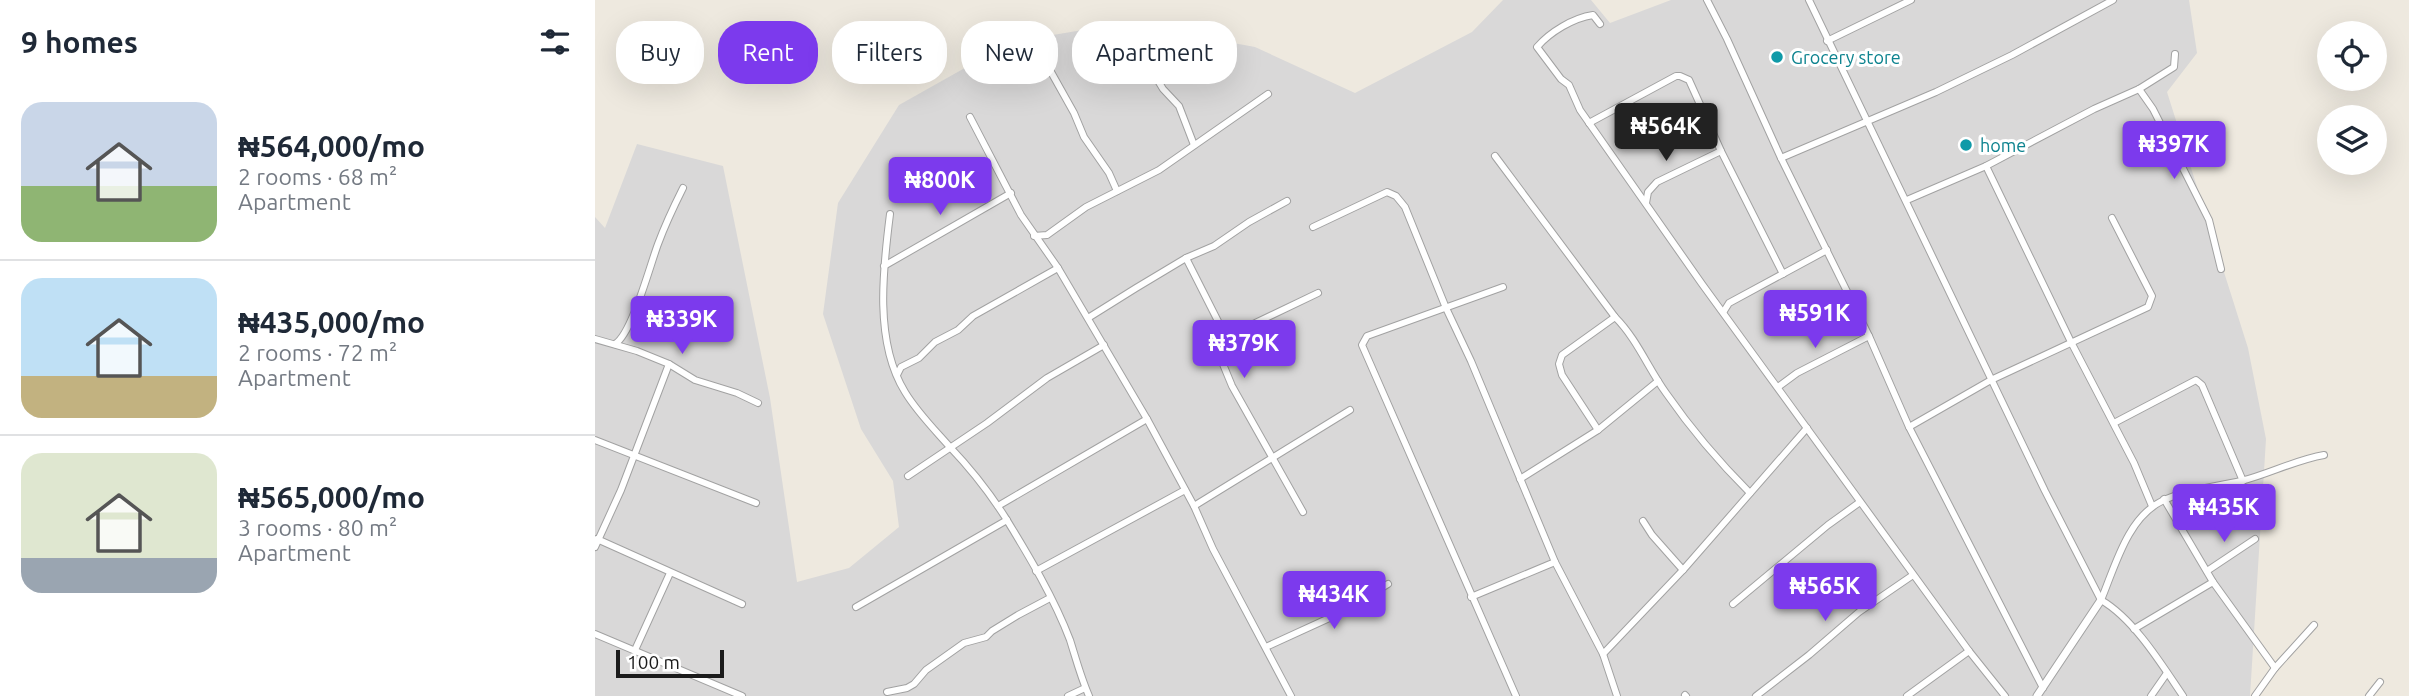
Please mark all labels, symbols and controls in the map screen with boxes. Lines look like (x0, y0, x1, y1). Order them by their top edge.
chip: Buy (616, 21, 704, 84)
chip: Rent (718, 21, 818, 84)
chip: Filters (832, 21, 947, 84)
chip: New (961, 21, 1058, 84)
chip: Apartment (1072, 21, 1237, 84)
map controls (2317, 21, 2387, 175)
button: locate (2317, 21, 2387, 91)
icon: filters (536, 23, 574, 61)
text: 9 homes (21, 25, 138, 59)
place label: Grocery store (1791, 47, 1901, 67)
marker: Grocery store (1769, 49, 1785, 65)
pin: ₦564K (1617, 104, 1715, 163)
button: layers (2317, 105, 2387, 175)
text: ₦564K (1631, 113, 1701, 138)
pin: ₦397K (2125, 122, 2223, 181)
text: ₦564,000/mo (238, 129, 425, 163)
icon: home (77, 130, 161, 214)
text: ₦397K (2139, 131, 2209, 156)
place label: home (1980, 135, 2026, 155)
marker: home (1958, 137, 1974, 153)
pin: ₦800K (891, 158, 989, 217)
text: 2 rooms · 68 m² (238, 164, 397, 189)
text: ₦800K (905, 167, 975, 192)
text: Apartment (238, 189, 351, 214)
pin: ₦591K (1766, 290, 1864, 350)
pin: ₦339K (633, 296, 731, 356)
text: ₦591K (1780, 300, 1850, 325)
text: ₦435,000/mo (238, 305, 425, 339)
icon: home (77, 306, 161, 390)
text: ₦339K (647, 306, 717, 331)
pin: ₦379K (1195, 320, 1293, 380)
text: ₦379K (1209, 330, 1279, 355)
text: 2 rooms · 72 m² (238, 340, 397, 365)
text: Apartment (238, 365, 351, 390)
text: ₦565,000/mo (238, 480, 425, 514)
icon: home (77, 481, 161, 565)
pin: ₦435K (2175, 484, 2273, 544)
text: ₦435K (2189, 494, 2259, 519)
text: 3 rooms · 80 m² (238, 515, 397, 540)
text: Apartment (238, 540, 351, 565)
pin: ₦565K (1776, 564, 1874, 623)
pin: ₦434K (1285, 572, 1383, 631)
text: ₦565K (1790, 573, 1860, 598)
text: ₦434K (1299, 581, 1369, 606)
scale bar (616, 647, 725, 679)
text: 100 m (627, 651, 680, 673)

